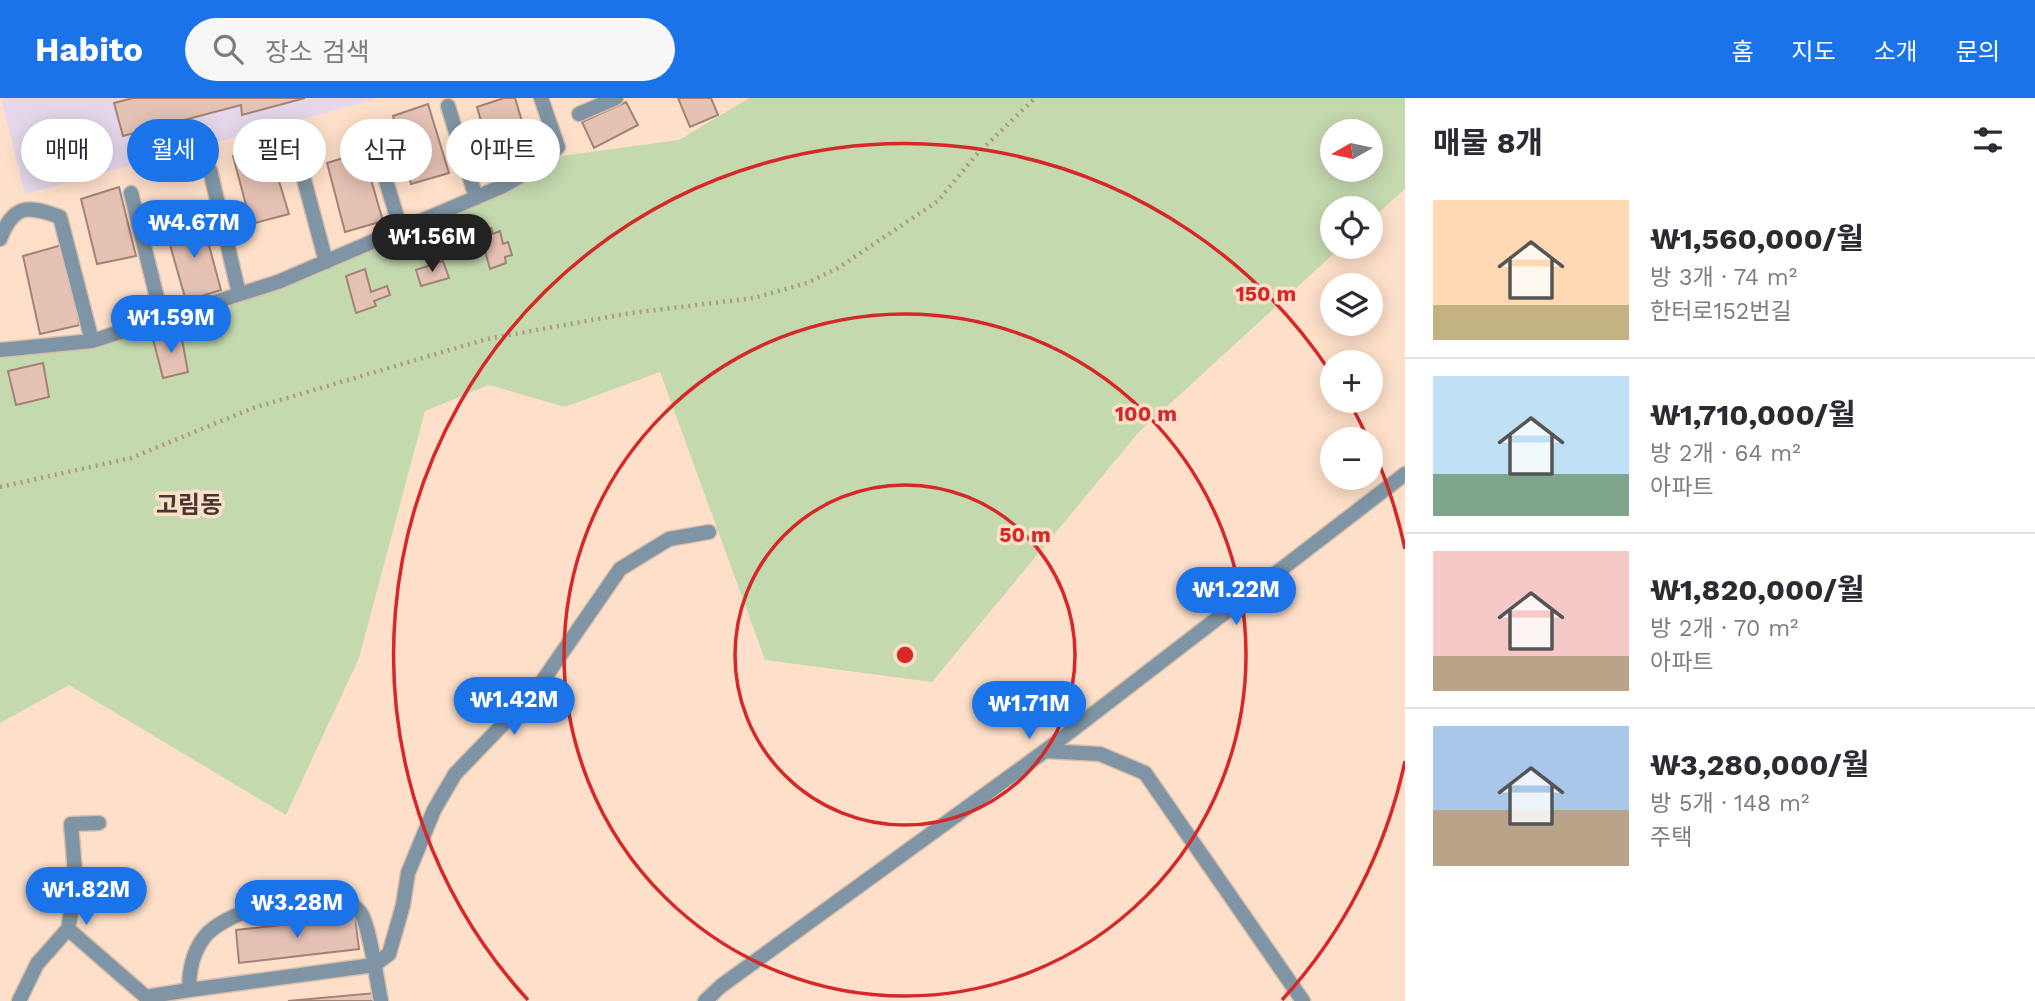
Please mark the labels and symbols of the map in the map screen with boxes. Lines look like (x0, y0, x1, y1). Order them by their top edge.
north arrow (1320, 119, 1382, 182)
pin: ₩4.67M (137, 200, 251, 260)
pin: ₩1.56M (375, 214, 489, 274)
text: 150 m (1236, 281, 1296, 306)
pin: ₩1.59M (114, 296, 228, 355)
text: 100 m (1115, 401, 1177, 426)
district label: 고림동 (156, 491, 222, 519)
text: 50 m (999, 522, 1051, 547)
pin: ₩1.22M (1179, 568, 1293, 627)
centre of rings (893, 643, 917, 667)
pin: ₩1.42M (457, 678, 571, 737)
pin: ₩1.71M (972, 682, 1086, 741)
pin: ₩1.82M (29, 868, 143, 927)
pin: ₩3.28M (240, 880, 354, 940)

